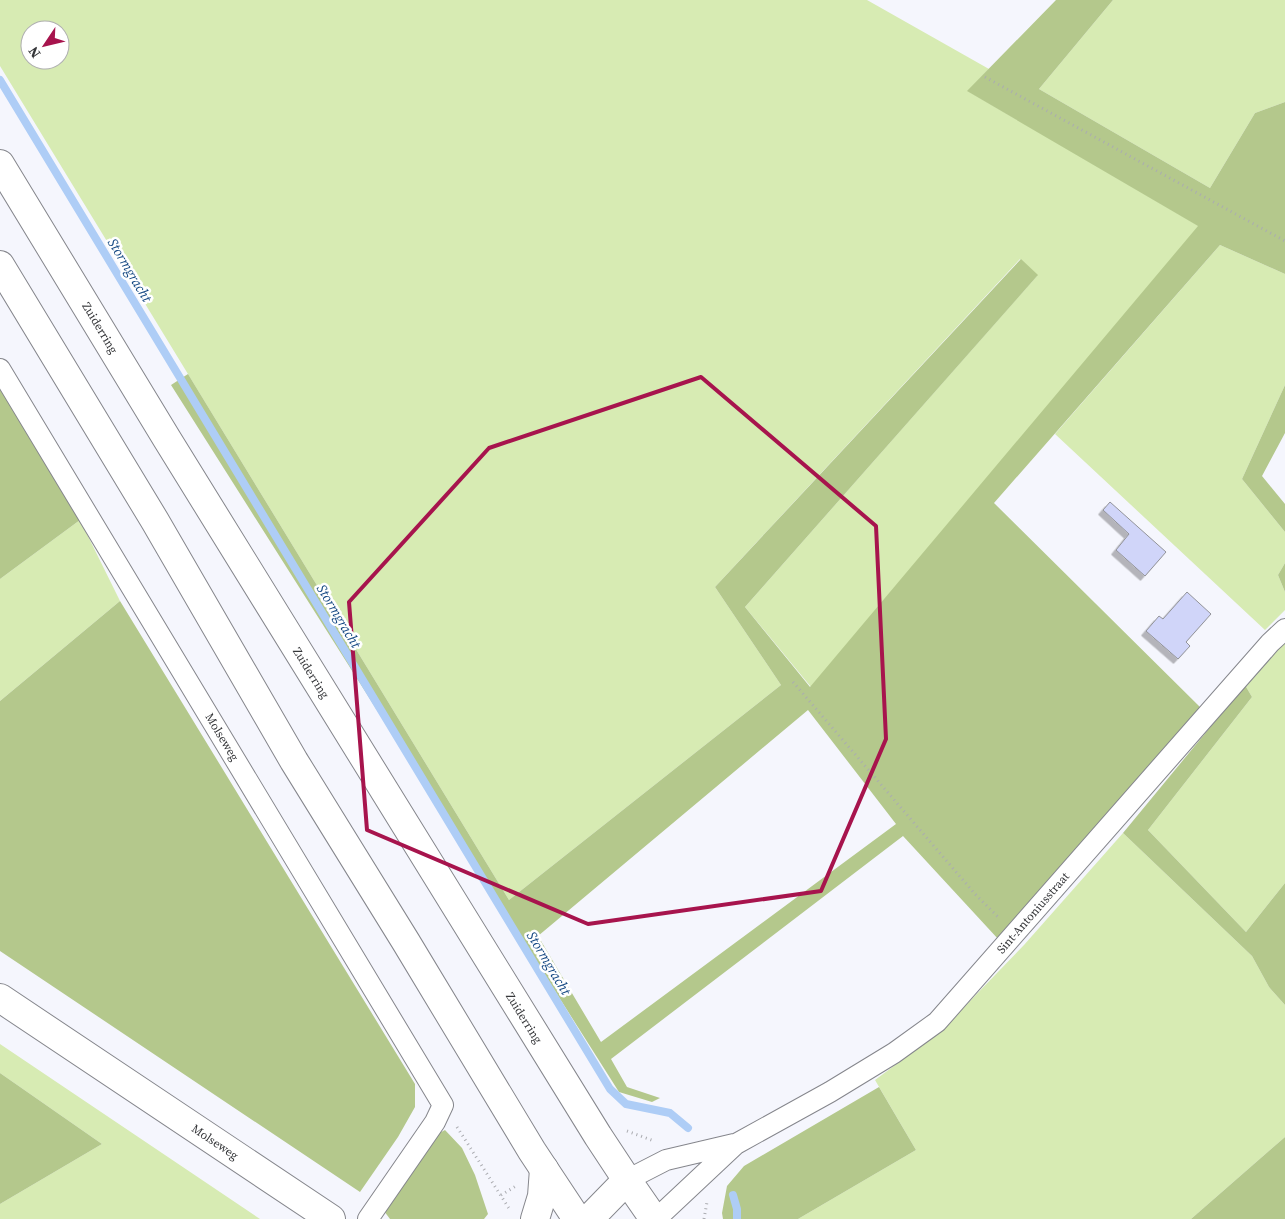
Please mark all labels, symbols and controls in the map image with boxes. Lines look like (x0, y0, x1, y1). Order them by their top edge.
north arrow (20, 20, 70, 70)
text: N (23, 43, 45, 62)
water label: Stormgracht (103, 234, 158, 307)
street label: Zuiderring (78, 299, 122, 357)
water label: Stormgracht (312, 580, 367, 653)
street label: Zuiderring (289, 644, 333, 702)
street label: Molseweg (201, 710, 243, 764)
street label: Sint-Antoniusstraat (993, 869, 1073, 957)
water label: Stormgracht (522, 927, 577, 1000)
street label: Zuiderring (502, 989, 546, 1047)
street label: Molseweg (189, 1121, 241, 1163)

